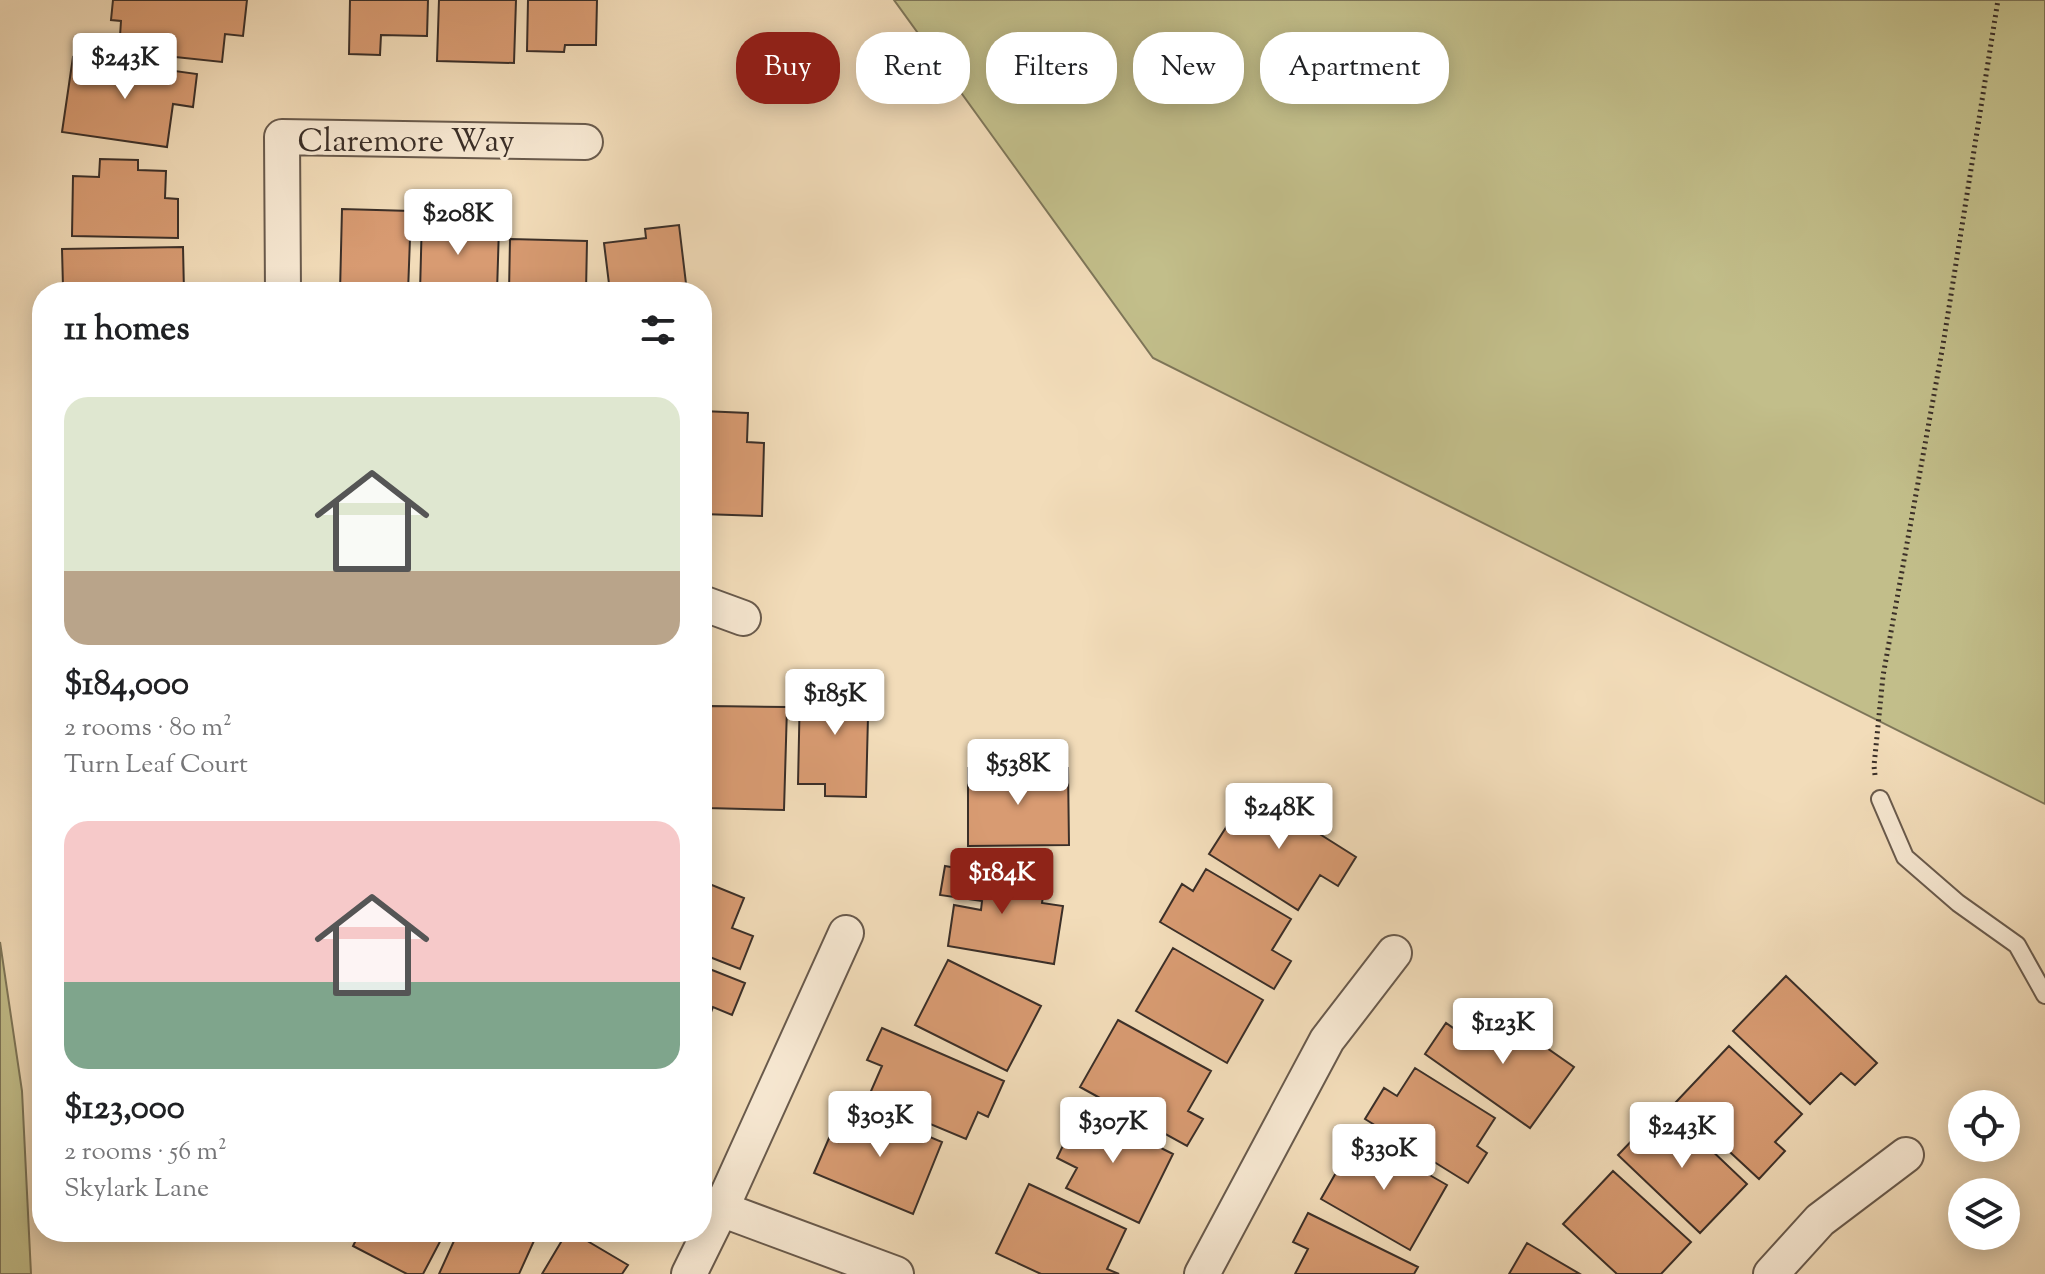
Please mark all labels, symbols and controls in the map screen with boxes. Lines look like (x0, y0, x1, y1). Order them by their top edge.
chip: Buy (736, 32, 840, 104)
chip: Rent (856, 32, 970, 104)
chip: Filters (986, 32, 1117, 104)
chip: New (1133, 32, 1244, 104)
chip: Apartment (1260, 32, 1449, 104)
pin: $243K (69, 33, 181, 101)
text: $243K (91, 40, 159, 77)
street label: Claremore Way (297, 120, 515, 166)
pin: $208K (402, 189, 514, 257)
text: $208K (422, 196, 494, 233)
text: 11 homes (64, 306, 190, 355)
icon: filters (636, 308, 680, 352)
icon: home (300, 449, 444, 593)
text: $184,000 (64, 661, 189, 710)
pin: $185K (779, 669, 891, 737)
text: $185K (803, 676, 867, 713)
text: 2 rooms · 80 m² (64, 710, 232, 747)
pin: $538K (962, 739, 1074, 807)
text: $538K (985, 746, 1051, 783)
text: Turn Leaf Court (64, 747, 248, 784)
pin: $248K (1223, 783, 1335, 851)
text: $248K (1244, 790, 1314, 827)
pin: $184K (946, 848, 1058, 916)
text: $184K (968, 855, 1036, 892)
icon: home (300, 873, 444, 1017)
pin: $123K (1447, 998, 1559, 1066)
text: $123K (1471, 1005, 1535, 1042)
text: $123,000 (64, 1085, 185, 1134)
map controls (1948, 1090, 2020, 1250)
button: locate (1948, 1090, 2020, 1162)
pin: $303K (824, 1091, 936, 1159)
pin: $307K (1057, 1097, 1169, 1165)
text: $303K (846, 1098, 914, 1135)
pin: $243K (1626, 1102, 1738, 1170)
text: $307K (1078, 1104, 1148, 1141)
text: $243K (1648, 1109, 1716, 1146)
pin: $330K (1328, 1124, 1440, 1192)
text: $330K (1350, 1131, 1418, 1168)
text: 2 rooms · 56 m² (64, 1134, 227, 1171)
text: Skylark Lane (64, 1171, 209, 1208)
button: layers (1948, 1178, 2020, 1250)

